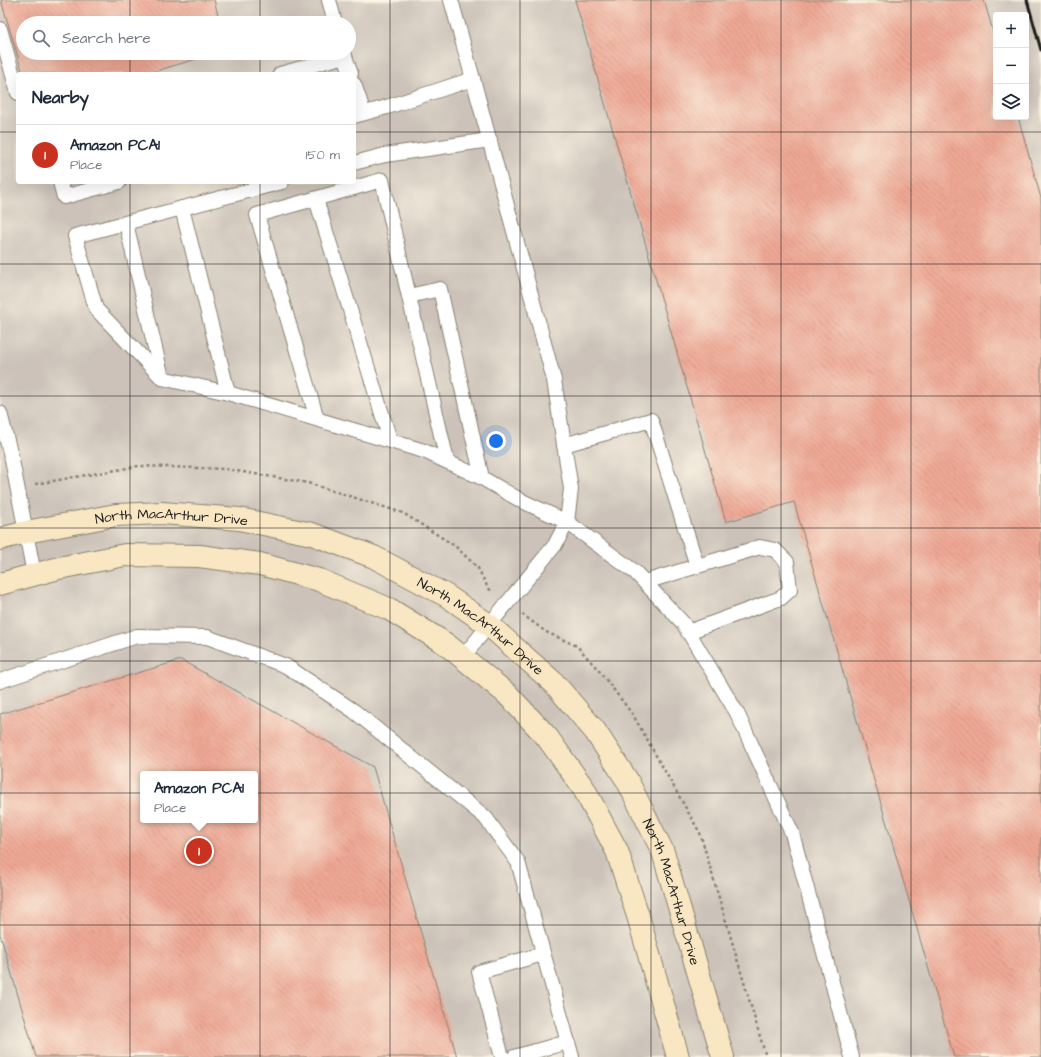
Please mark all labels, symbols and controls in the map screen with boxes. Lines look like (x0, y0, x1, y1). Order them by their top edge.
map controls (993, 12, 1029, 120)
button: + (993, 12, 1029, 48)
search box (16, 16, 356, 60)
icon: search (30, 27, 52, 49)
text: Search here (62, 28, 151, 49)
button: − (993, 48, 1029, 84)
button: layers (993, 84, 1029, 120)
text: Nearby (32, 86, 89, 110)
text: Amazon PCA1 (70, 135, 160, 156)
text: 1 (44, 146, 46, 164)
text: 150 m (306, 146, 340, 164)
text: Place (70, 156, 102, 174)
your location (486, 431, 506, 451)
street label: North MacArthur Drive (93, 504, 250, 532)
street label: North MacArthur Drive (414, 573, 548, 681)
popup (140, 771, 258, 823)
text: Amazon PCA1 (154, 778, 244, 799)
text: Place (154, 799, 186, 817)
street label: North MacArthur Drive (637, 815, 705, 968)
pin: 1 (186, 836, 212, 866)

